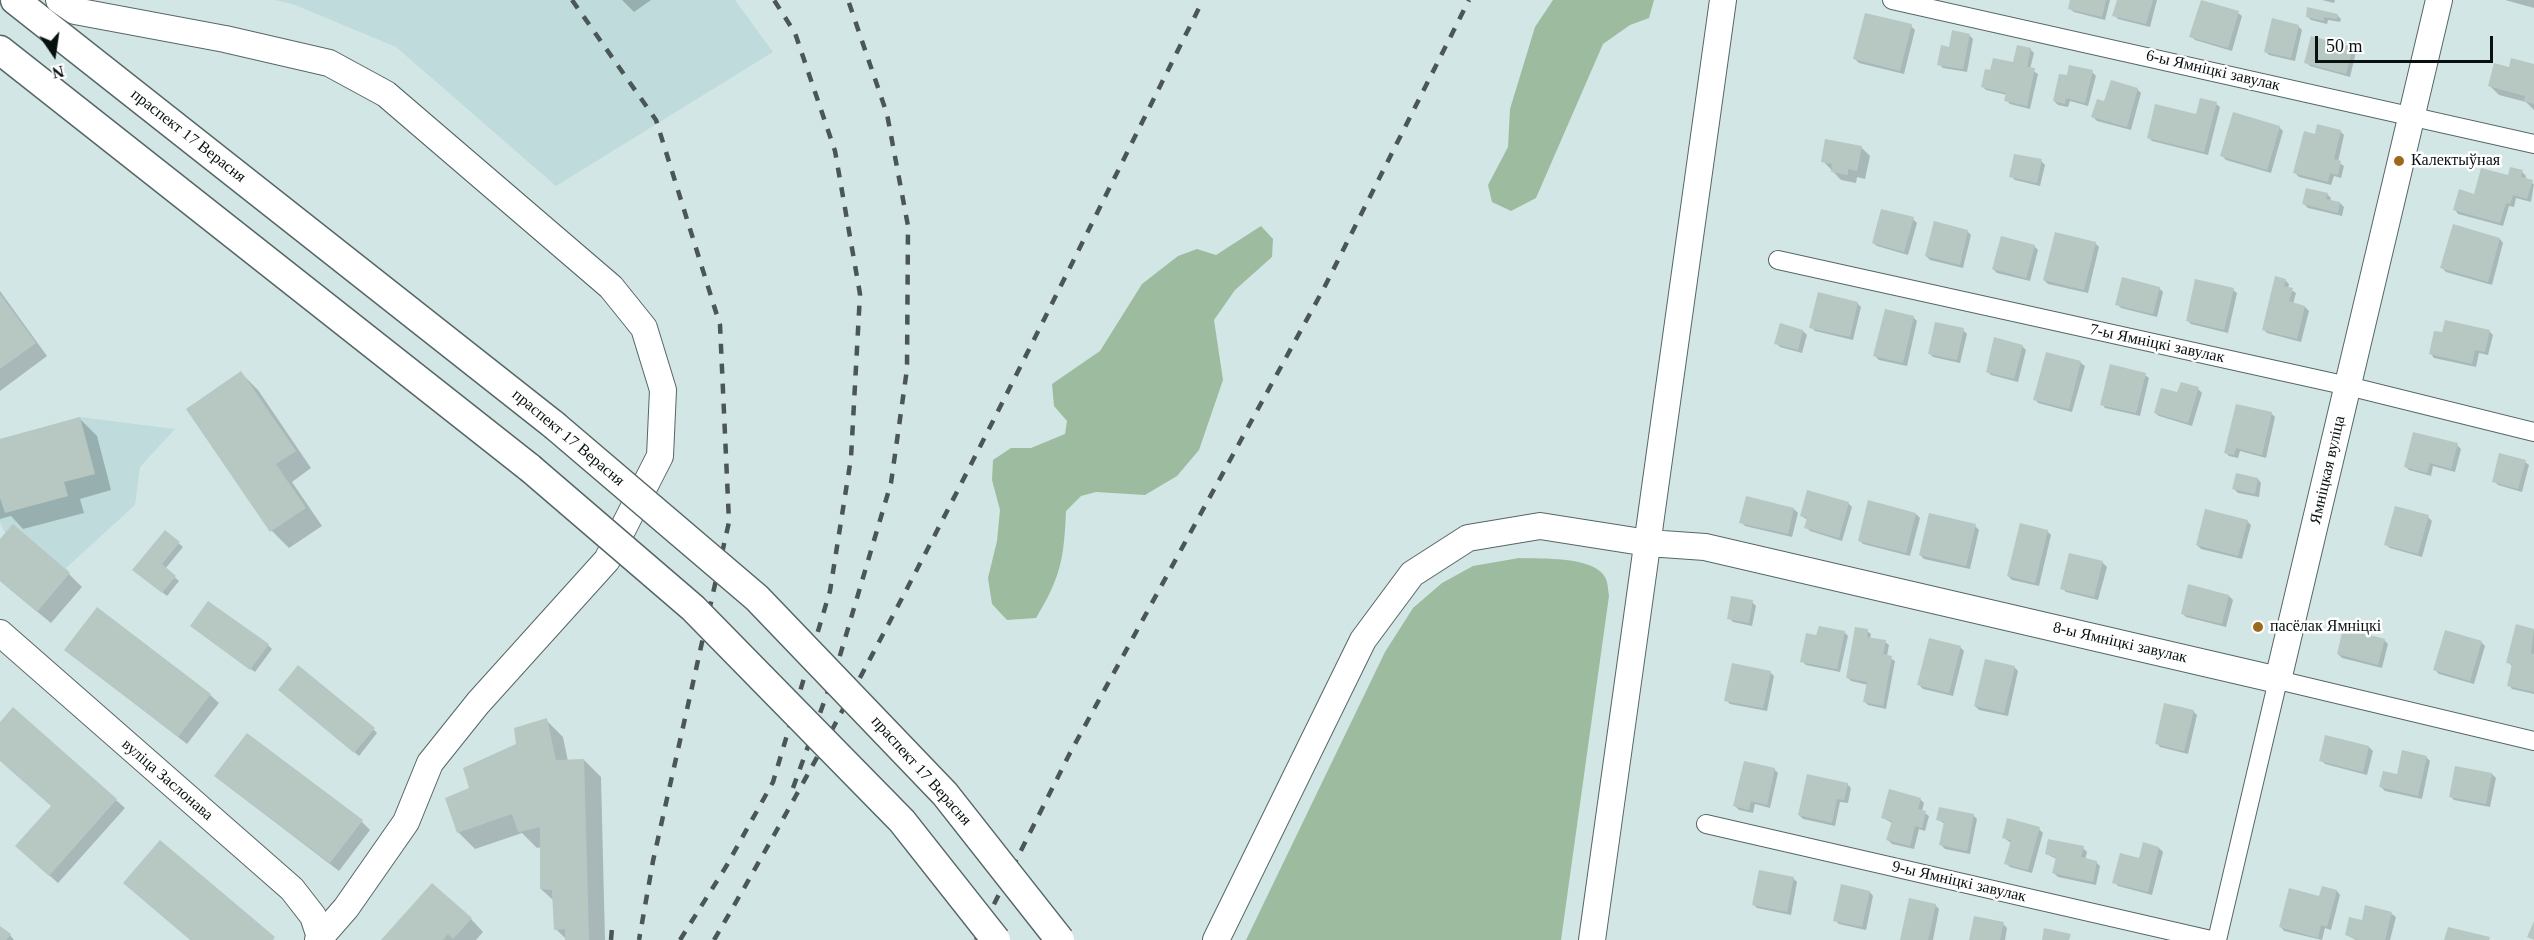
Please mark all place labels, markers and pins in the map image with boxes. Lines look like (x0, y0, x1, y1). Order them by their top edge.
place label: Калектыўная (2411, 151, 2500, 171)
marker: Калектыўная (2392, 154, 2406, 168)
place label: пасёлак Ямніцкі (2270, 617, 2381, 637)
marker: пасёлак Ямніцкі (2251, 620, 2265, 634)

